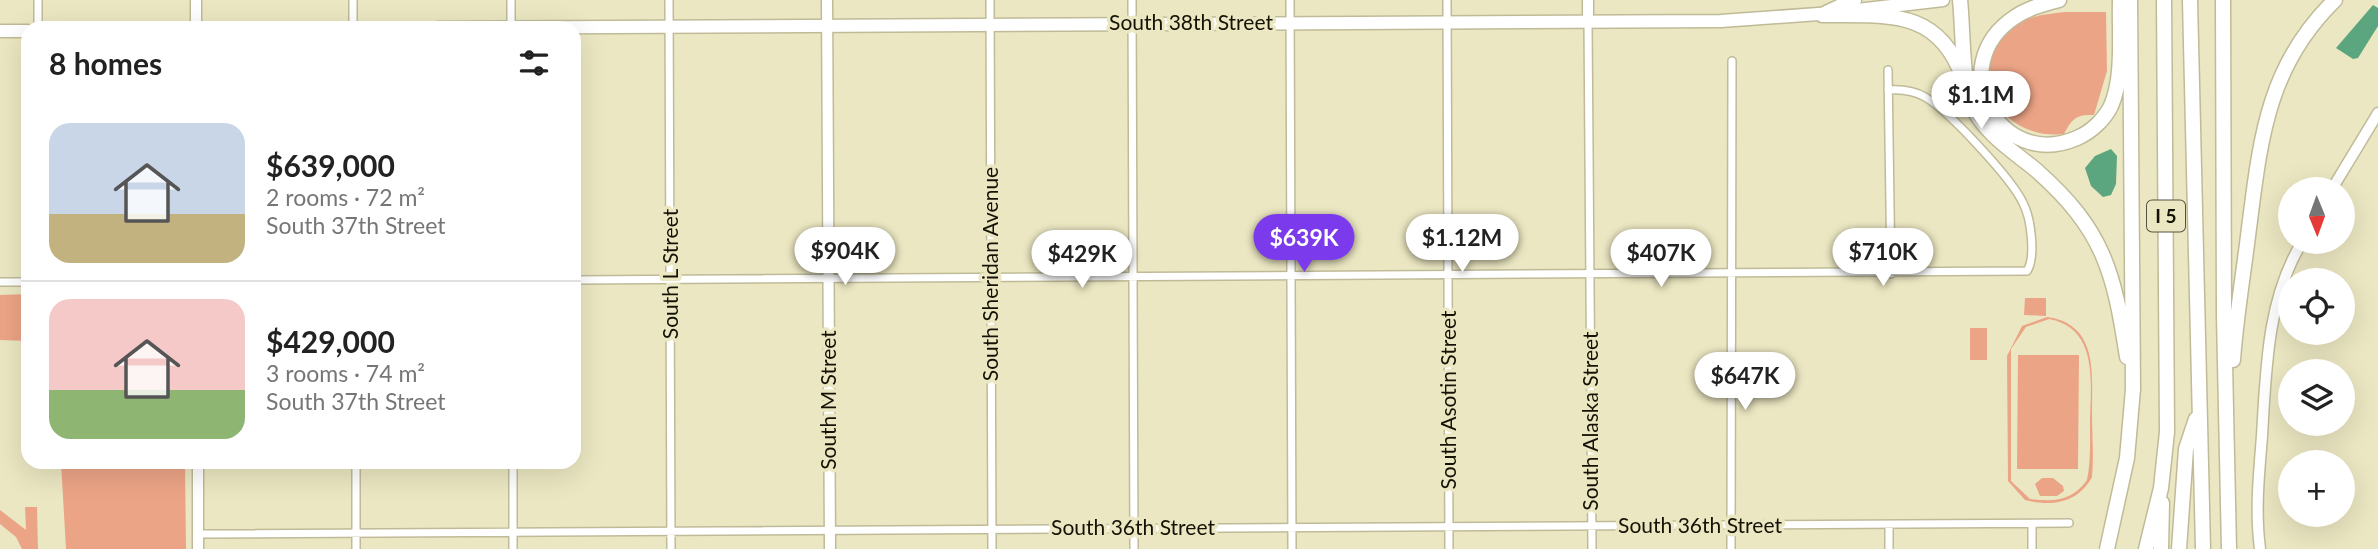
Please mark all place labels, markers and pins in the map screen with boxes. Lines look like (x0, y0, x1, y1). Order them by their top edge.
pin: $1.1M (1932, 72, 2030, 131)
pin: $639K (1255, 215, 1353, 274)
pin: $1.12M (1405, 215, 1519, 274)
pin: $904K (796, 228, 894, 287)
pin: $710K (1834, 229, 1932, 288)
pin: $429K (1033, 230, 1131, 290)
pin: $407K (1612, 230, 1710, 289)
pin: $647K (1696, 352, 1794, 412)

